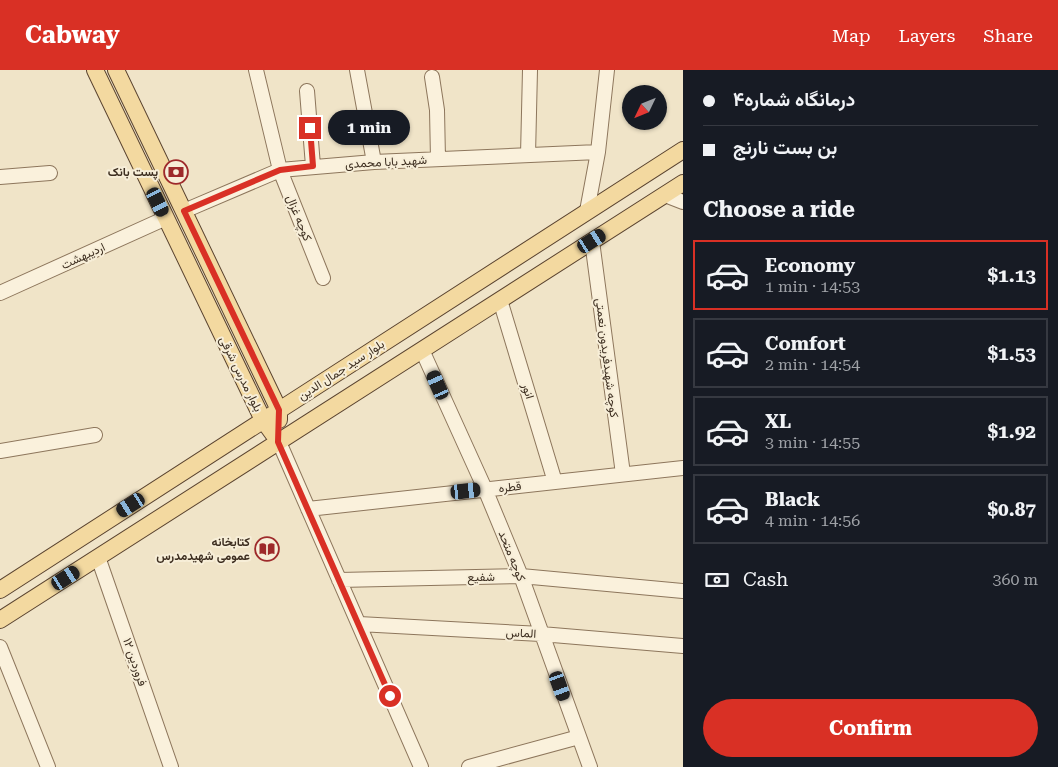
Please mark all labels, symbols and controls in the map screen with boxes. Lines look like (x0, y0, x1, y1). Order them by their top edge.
text: Cabway (25, 21, 120, 49)
text: Map (832, 25, 871, 46)
text: Layers (899, 25, 955, 46)
text: Share (983, 25, 1033, 46)
north arrow (622, 85, 668, 130)
map controls (622, 85, 667, 130)
text: درمانگاه شماره۴ (733, 88, 855, 111)
callout: 1 min (328, 110, 410, 146)
route end (299, 117, 321, 139)
text: 1 min (347, 118, 391, 137)
text: بن بست نارنج (733, 136, 837, 159)
street label: شهید بابا محمدی (345, 153, 427, 172)
bank icon: پست بانک (163, 159, 189, 185)
place label: پست بانک (108, 165, 158, 180)
car (144, 185, 171, 219)
street label: کوچه غزال (282, 193, 315, 243)
text: Choose a ride (703, 197, 855, 222)
car (575, 227, 608, 255)
street label: اردیبهشت (59, 240, 108, 273)
icon: car (705, 253, 750, 298)
text: Economy (765, 254, 855, 277)
text: $1.13 (987, 264, 1036, 287)
text: 1 min · 14:53 (765, 277, 860, 296)
street label: کوچه شهیدفریدون نعمتی (592, 298, 621, 419)
icon: car (705, 331, 750, 376)
text: Comfort (765, 332, 846, 355)
street label: بلوار مدرس شرقی (216, 334, 265, 415)
street label: بلوار سید جمال الدین (295, 337, 387, 404)
text: $1.53 (987, 342, 1036, 365)
text: 2 min · 14:54 (765, 355, 860, 374)
car (425, 368, 450, 402)
street label: انور (518, 381, 537, 401)
icon: car (705, 409, 750, 454)
text: XL (765, 410, 791, 433)
text: $1.92 (987, 420, 1036, 443)
text: 3 min · 14:55 (765, 433, 860, 452)
street label: قطره (498, 479, 522, 496)
car (450, 482, 481, 500)
icon: car (705, 487, 750, 532)
text: Black (765, 488, 820, 511)
car (114, 491, 147, 519)
text: $0.87 (987, 498, 1036, 521)
text: 4 min · 14:56 (765, 511, 860, 530)
street label: کوچه متحد (495, 529, 528, 584)
place label: کتابخانه عمومی شهیدمدرس (156, 535, 251, 564)
library icon: کتابخانه عمومی شهیدمدرس (254, 536, 280, 562)
car (49, 564, 82, 592)
icon: cash (703, 566, 731, 594)
text: Cash (743, 568, 788, 591)
street label: شفیع (467, 570, 495, 586)
text: 360 m (992, 570, 1038, 589)
street label: الماس (505, 625, 537, 642)
street label: ۱۲ فروردین (119, 636, 150, 688)
car (547, 669, 572, 703)
route start (379, 685, 401, 707)
button: Confirm (703, 699, 1038, 757)

